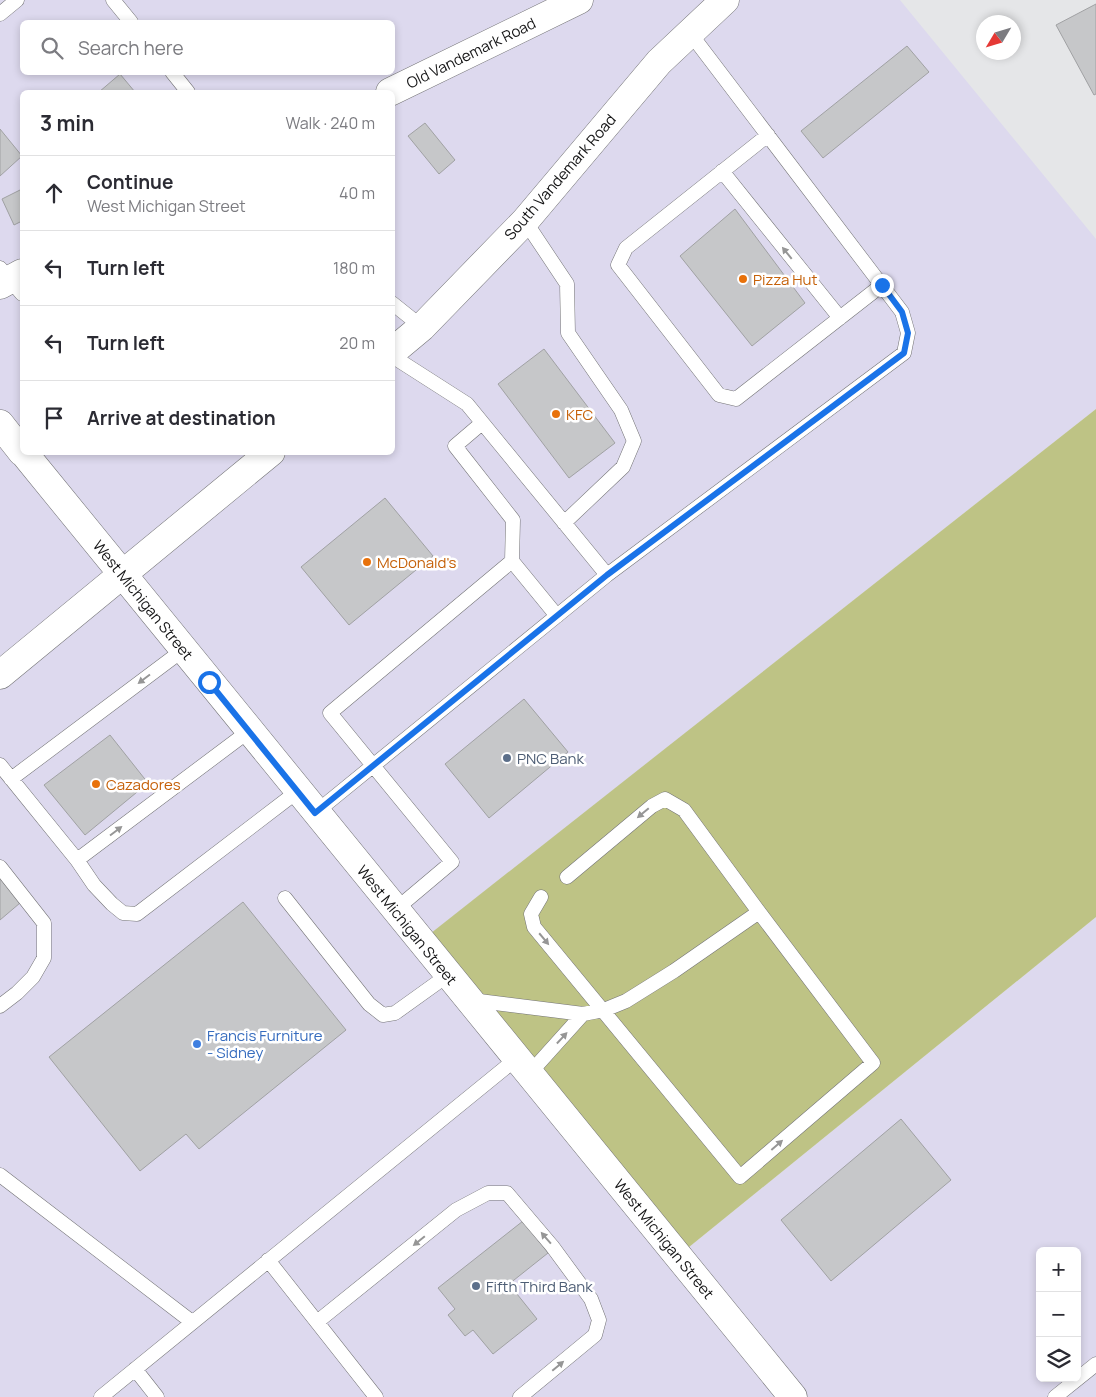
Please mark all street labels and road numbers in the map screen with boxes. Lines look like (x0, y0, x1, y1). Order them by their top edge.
street label: Old Vandemark Road (403, 13, 539, 93)
street label: South Vandemark Road (499, 110, 621, 244)
street label: West Michigan Street (88, 536, 198, 664)
street label: West Michigan Street (352, 861, 462, 989)
street label: West Michigan Street (609, 1175, 719, 1303)

